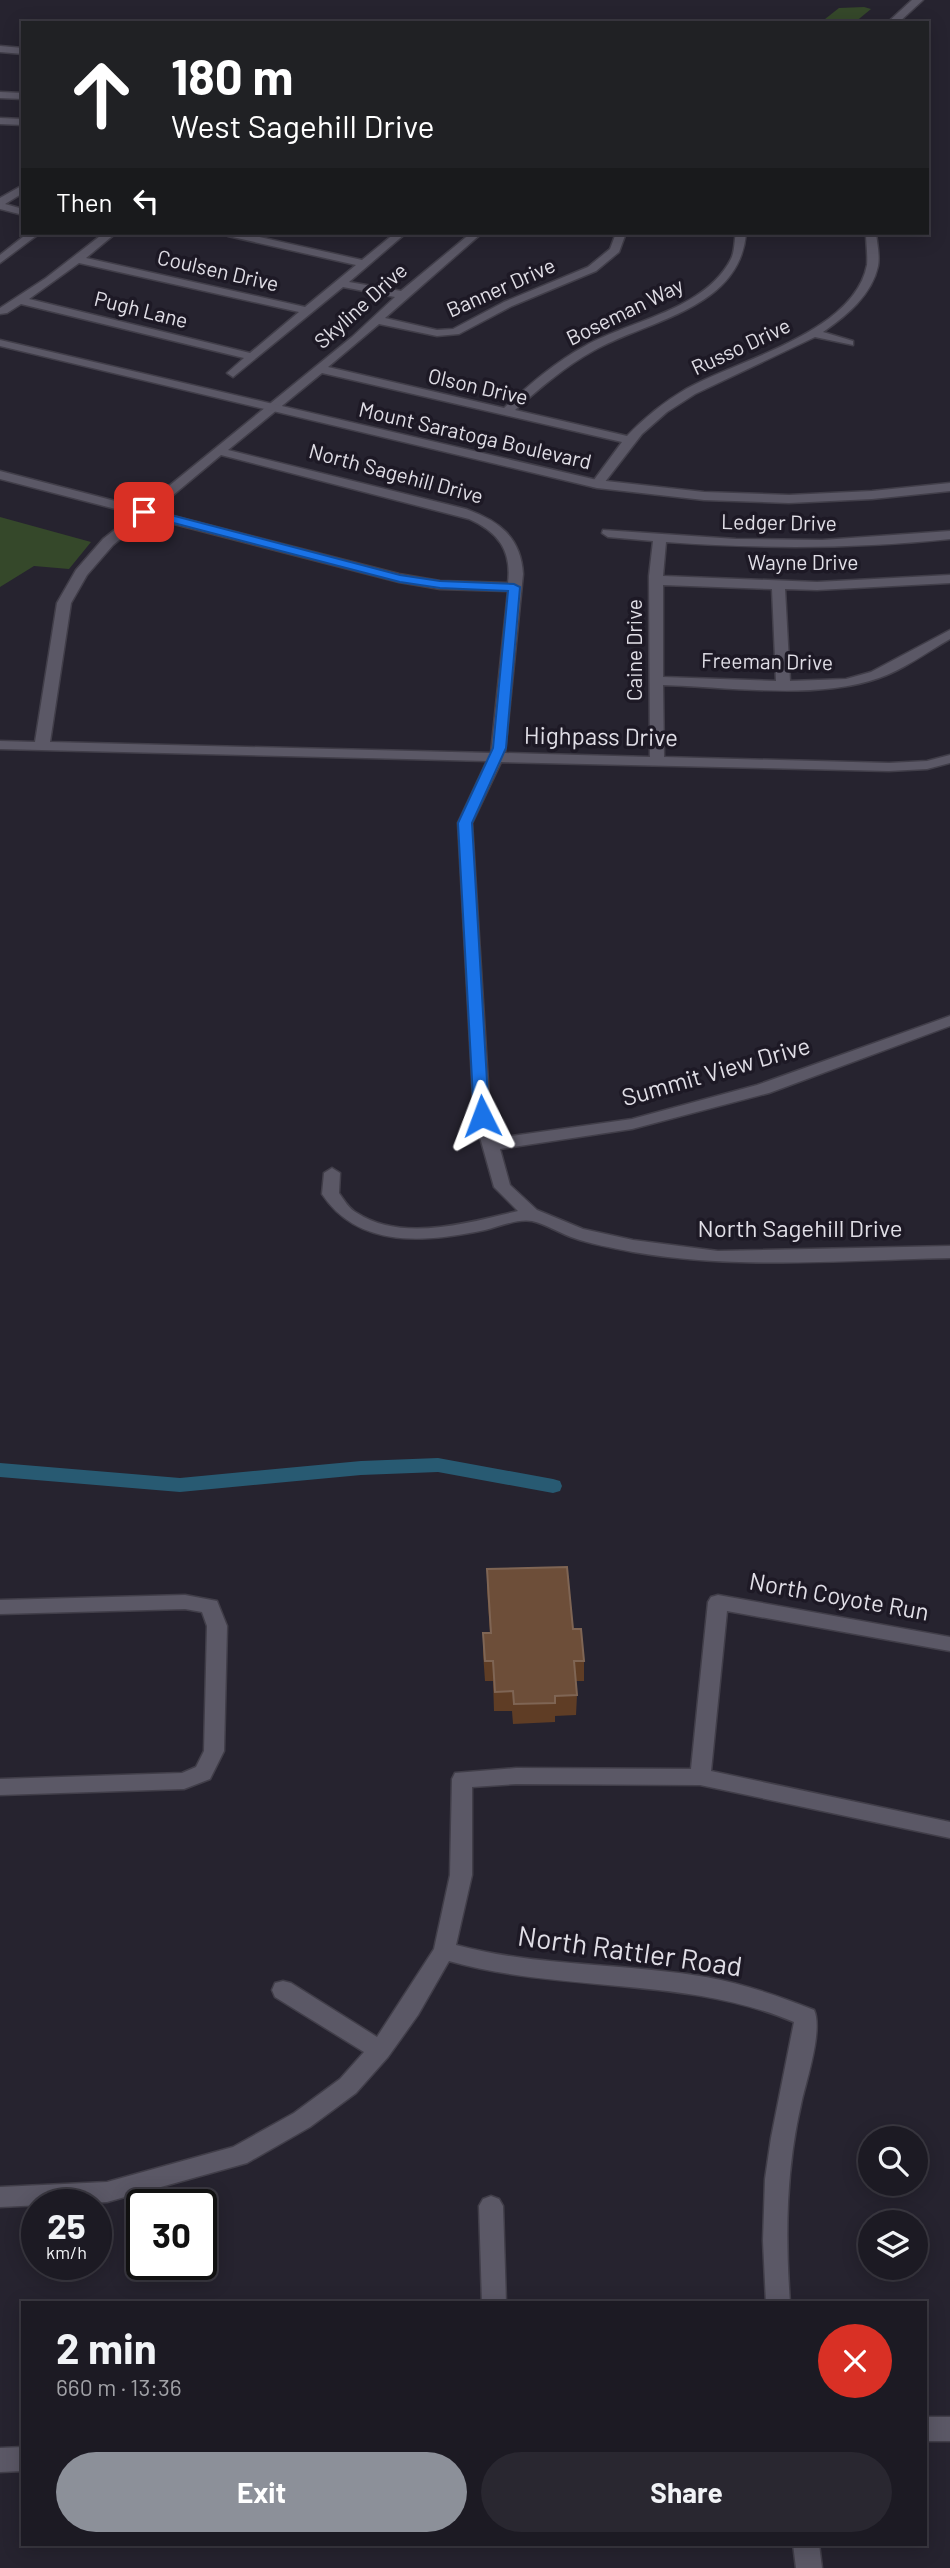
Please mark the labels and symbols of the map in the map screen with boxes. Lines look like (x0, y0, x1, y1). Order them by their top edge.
street label: Coulsen Drive (155, 243, 281, 296)
street label: Banner Drive (442, 252, 559, 322)
street label: Skyline Drive (309, 257, 411, 353)
street label: Boseman Way (562, 271, 687, 350)
street label: Pugh Lane (92, 285, 191, 332)
street label: Russo Drive (687, 312, 794, 379)
street label: Olson Drive (426, 362, 531, 409)
street label: Mount Saratoga Boulevard (357, 396, 594, 474)
street label: North Sagehill Drive (306, 437, 486, 508)
pin (114, 482, 174, 542)
street label: Ledger Drive (721, 508, 837, 535)
street label: Wayne Drive (747, 549, 859, 574)
street label: Caine Drive (621, 599, 646, 701)
street label: Freeman Drive (701, 647, 833, 674)
street label: Highpass Drive (524, 720, 678, 751)
street label: Summit View Drive (618, 1030, 813, 1111)
position arrow (445, 1079, 519, 1153)
street label: North Sagehill Drive (697, 1213, 903, 1242)
street label: North Coyote Run (747, 1565, 931, 1626)
street label: North Rattler Road (516, 1917, 745, 1983)
speed limit sign: 30 (126, 2189, 217, 2280)

